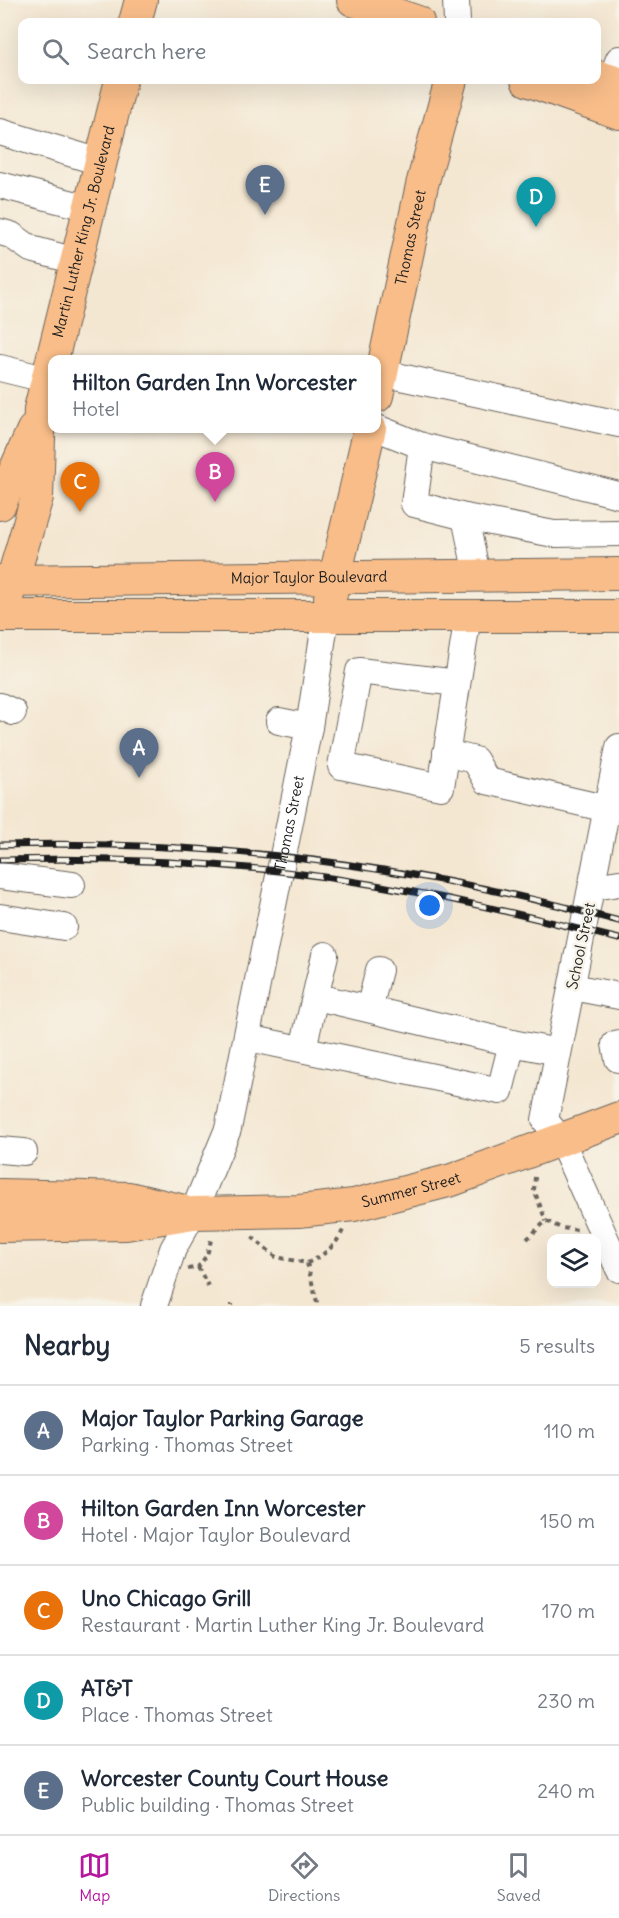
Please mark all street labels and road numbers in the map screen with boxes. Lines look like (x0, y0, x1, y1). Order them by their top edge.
street label: Martin Luther King Jr. Boulevard (48, 123, 118, 340)
street label: Thomas Street (391, 188, 430, 287)
street label: Major Taylor Boulevard (231, 567, 388, 587)
street label: Thomas Street (270, 774, 308, 873)
street label: School Street (562, 901, 599, 991)
street label: Summer Street (359, 1168, 463, 1212)

